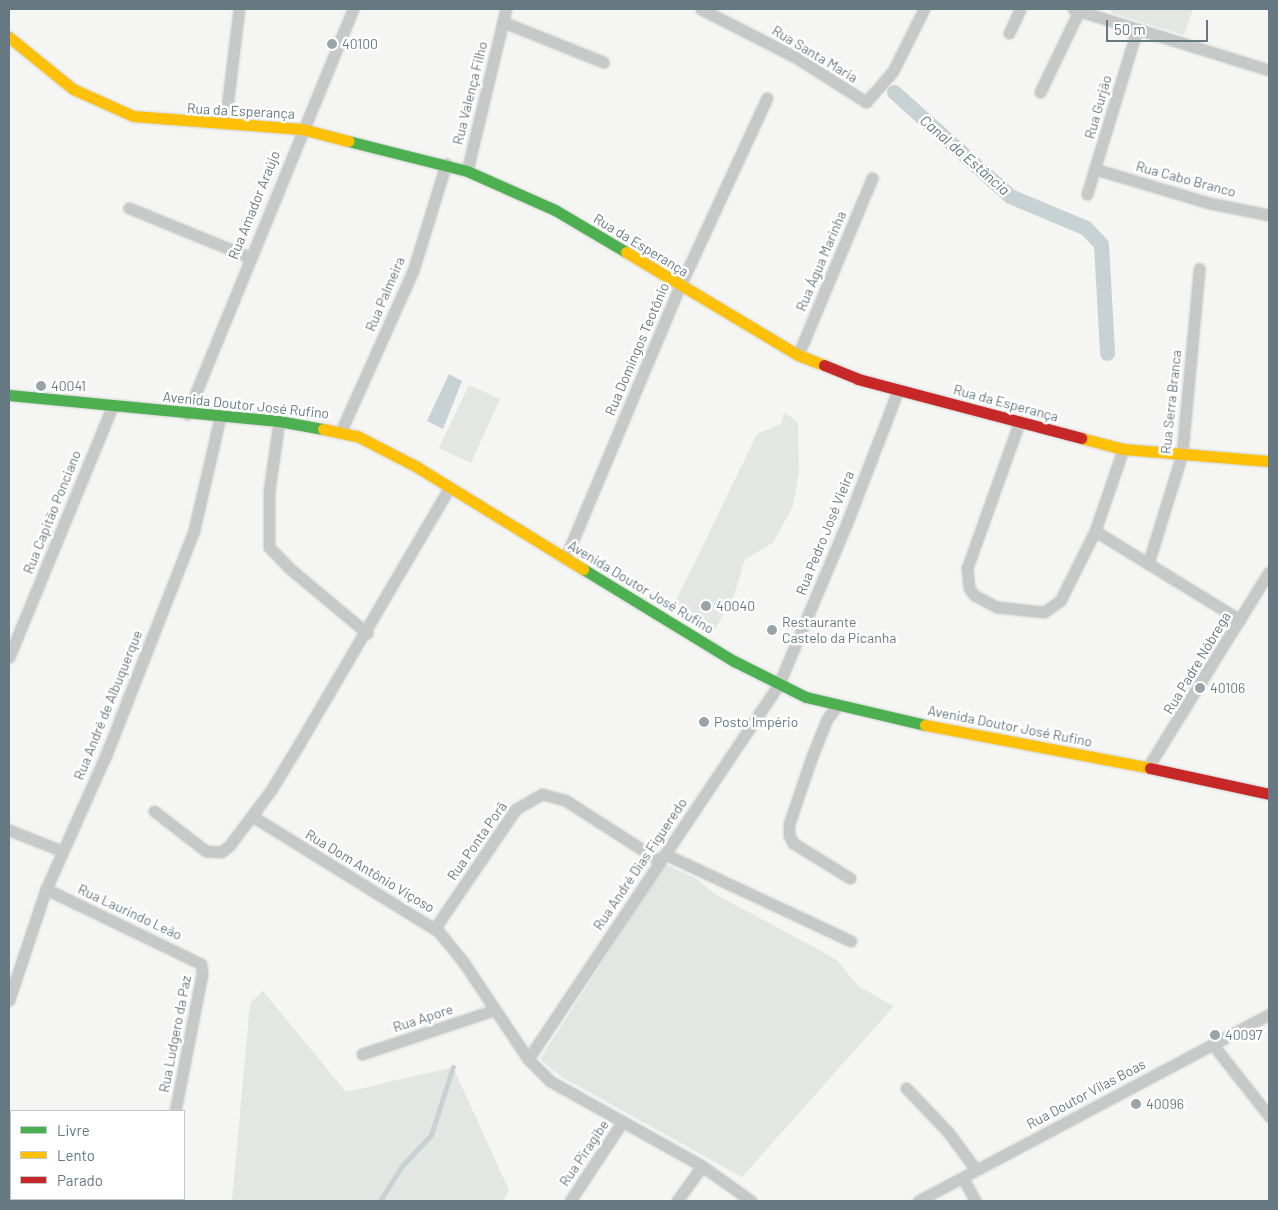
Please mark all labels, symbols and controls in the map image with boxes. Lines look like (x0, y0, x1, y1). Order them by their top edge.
scale bar (1108, 10, 1210, 42)
text: 50 m (1114, 20, 1146, 38)
street label: Rua Santa Maria (769, 22, 861, 86)
place label: 40100 (342, 36, 378, 52)
marker: 40100 (326, 38, 338, 50)
street label: Rua Valença Filho (449, 40, 491, 146)
street label: Rua Gurjão (1081, 73, 1115, 141)
street label: Rua da Esperança (187, 100, 295, 122)
water label: Canal da Estância (916, 111, 1014, 199)
street label: Rua Amador Araújo (225, 148, 283, 262)
street label: Rua Cabo Branco (1134, 158, 1238, 200)
street label: Rua Água Marinha (792, 208, 850, 314)
street label: Rua da Esperança (590, 210, 692, 280)
street label: Rua Palmeira (362, 254, 408, 334)
street label: Rua Domingos Teotônio (601, 280, 673, 418)
street label: Rua Serra Branca (1157, 349, 1185, 455)
place label: 40041 (51, 378, 86, 394)
marker: 40041 (35, 380, 47, 392)
street label: Rua da Esperança (952, 381, 1060, 425)
street label: Avenida Doutor José Rufino (162, 388, 330, 422)
street label: Rua Capitão Ponciano (20, 448, 84, 576)
street label: Rua Pedro José Vieira (792, 468, 858, 598)
street label: Avenida Doutor José Rufino (565, 537, 717, 637)
place label: 40040 (716, 598, 755, 614)
marker: 40040 (700, 600, 712, 612)
street label: Rua Padre Nóbrega (1160, 609, 1234, 717)
place label: Restaurante Castelo da Picanha (782, 614, 896, 646)
marker: Restaurante Castelo da Picanha (766, 624, 778, 636)
street label: Rua André de Albuquerque (70, 628, 146, 782)
place label: 40106 (1210, 680, 1245, 696)
marker: 40106 (1194, 682, 1206, 694)
street label: Avenida Doutor José Rufino (926, 702, 1094, 750)
place label: Posto Império (714, 714, 798, 730)
marker: Posto Império (698, 716, 710, 728)
street label: Rua André Dias Figueredo (590, 795, 690, 933)
street label: Rua Ponta Porã (444, 798, 510, 884)
street label: Rua Dom Antônio Viçoso (302, 826, 438, 916)
street label: Rua Laurindo Leão (75, 881, 185, 943)
street label: Rua Ludgero da Paz (155, 974, 195, 1094)
street label: Rua Apore (391, 1000, 455, 1036)
place label: 40097 (1225, 1027, 1262, 1043)
marker: 40097 (1209, 1029, 1221, 1041)
street label: Rua Doutor Vilas Boas (1024, 1056, 1148, 1132)
place label: 40096 (1146, 1096, 1184, 1112)
marker: 40096 (1130, 1098, 1142, 1110)
legend (10, 1110, 185, 1200)
street label: Rua Piragibe (556, 1117, 612, 1189)
text: Livre (57, 1121, 90, 1139)
text: Lento (57, 1146, 95, 1164)
text: Parado (57, 1171, 103, 1189)

